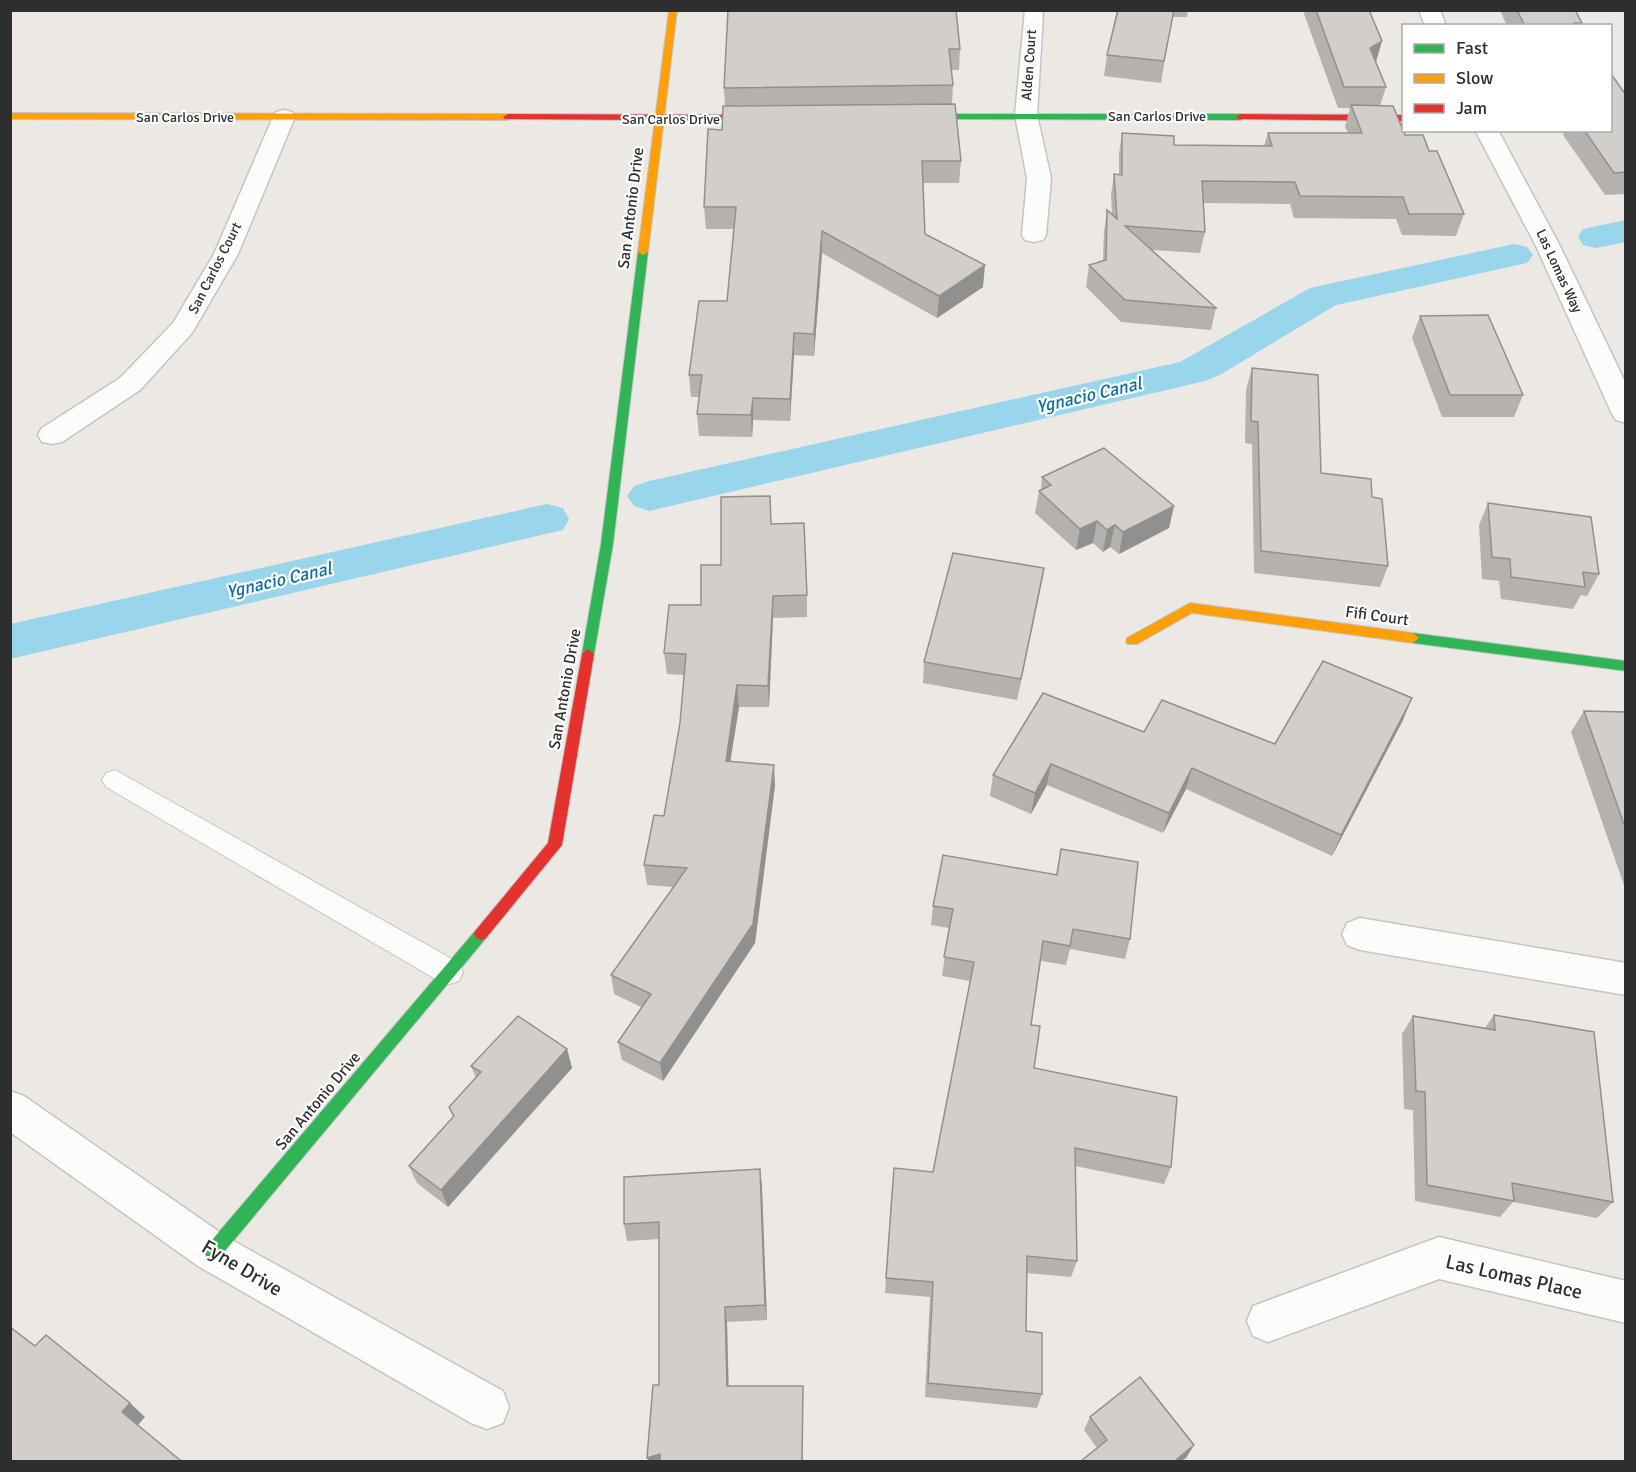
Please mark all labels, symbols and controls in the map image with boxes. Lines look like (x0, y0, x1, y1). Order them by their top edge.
legend (1402, 24, 1612, 132)
street label: Alden Court (1018, 29, 1040, 101)
text: Fast (1456, 37, 1488, 59)
text: Slow (1456, 67, 1493, 89)
text: Jam (1456, 97, 1487, 119)
street label: San Carlos Drive (1108, 108, 1206, 125)
street label: San Carlos Drive (136, 109, 234, 126)
street label: San Carlos Drive (622, 111, 720, 128)
street label: San Antonio Drive (614, 146, 648, 270)
street label: San Carlos Court (185, 219, 245, 317)
street label: Las Lomas Way (1532, 227, 1586, 316)
water label: Ygnacio Canal (1034, 372, 1145, 418)
water label: Ygnacio Canal (224, 557, 335, 603)
street label: Fifi Court (1344, 602, 1410, 630)
street label: San Antonio Drive (545, 627, 585, 751)
street label: San Antonio Drive (271, 1048, 365, 1154)
street label: Fyne Drive (197, 1234, 287, 1302)
street label: Las Lomas Place (1443, 1249, 1585, 1305)

